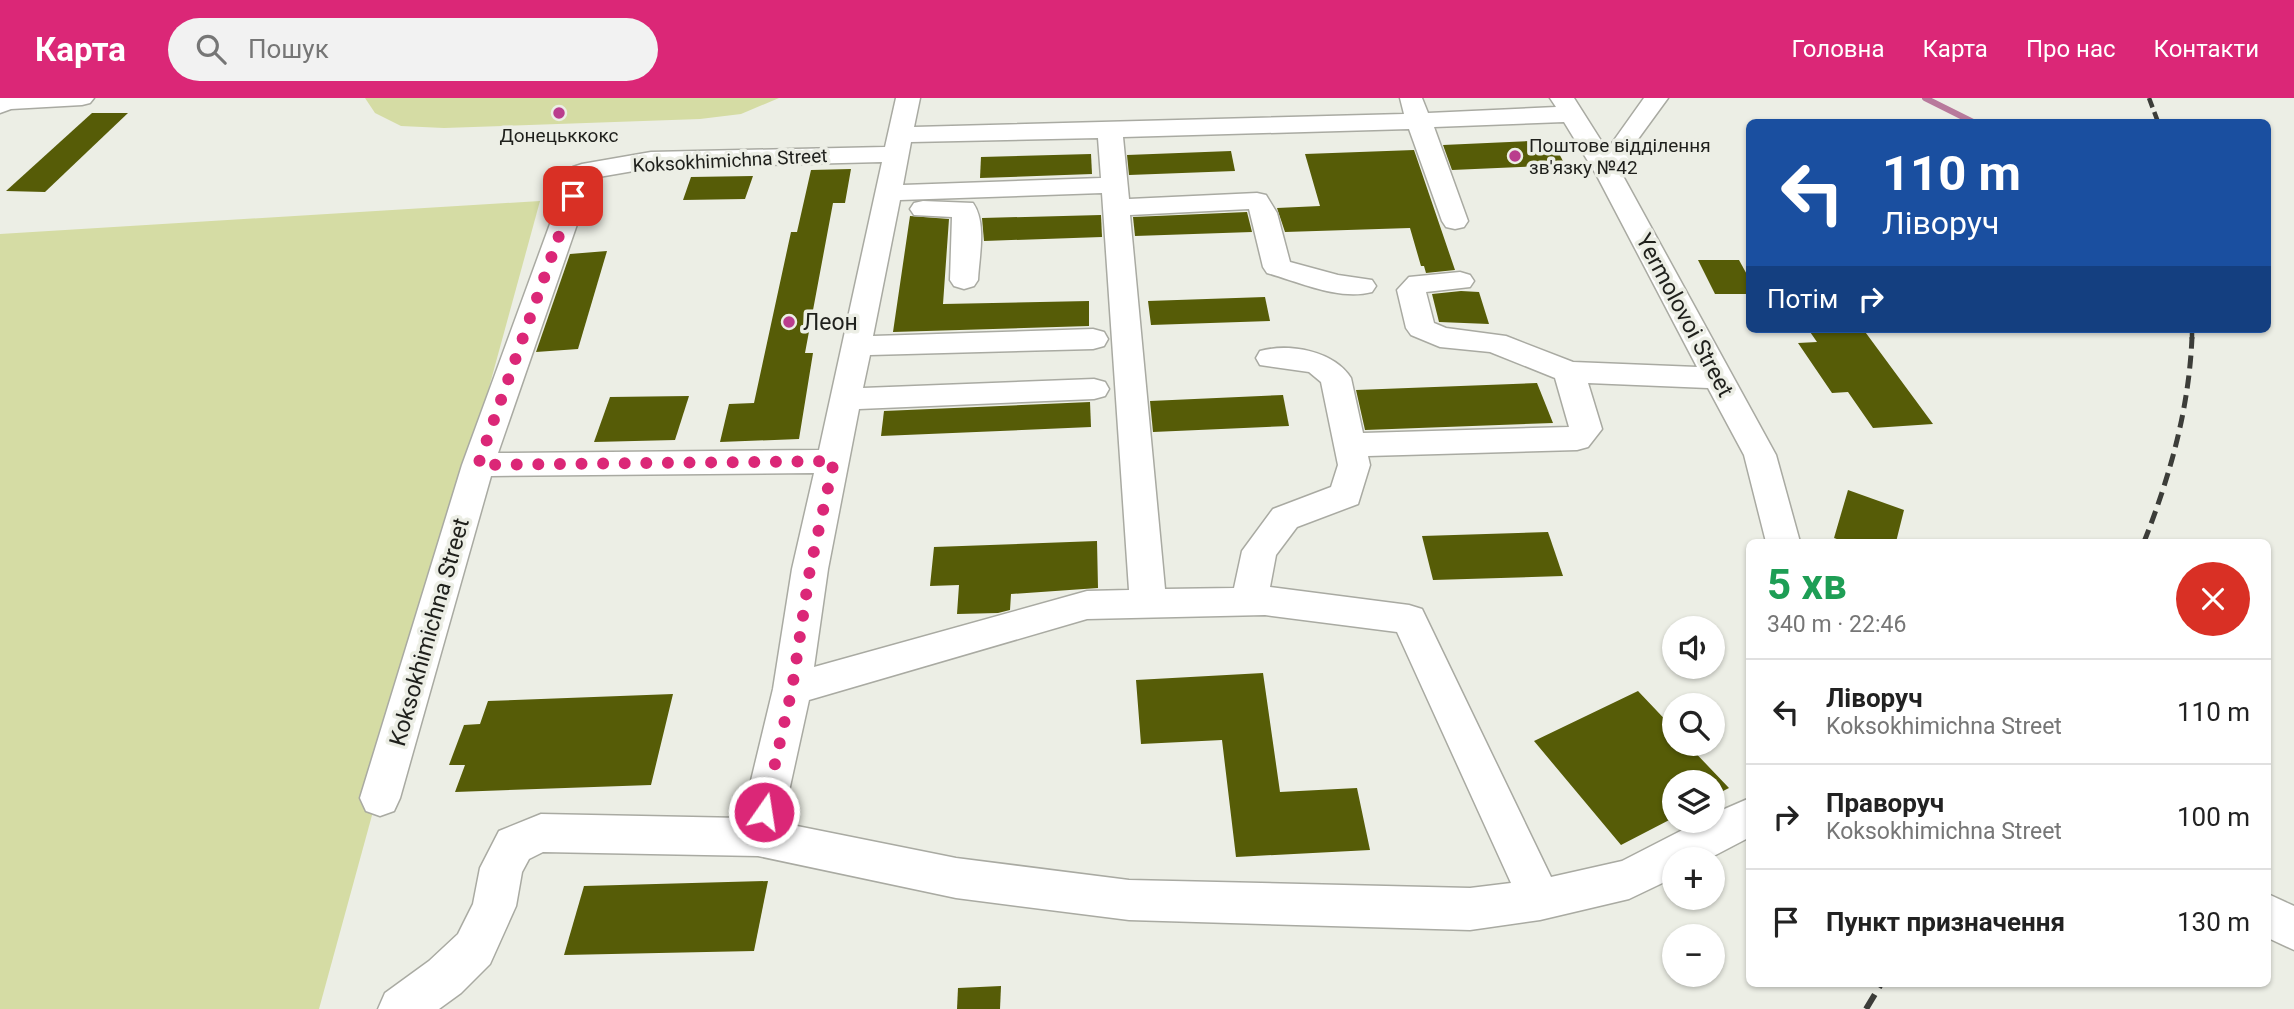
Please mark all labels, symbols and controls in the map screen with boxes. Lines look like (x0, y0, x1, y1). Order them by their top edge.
search box (168, 18, 658, 81)
text: Карта (35, 30, 126, 69)
icon: search (192, 30, 230, 68)
text: Пошук (248, 34, 329, 64)
text: Головна (1792, 35, 1884, 63)
text: Карта (1922, 35, 1988, 63)
text: Про нас (2026, 35, 2116, 63)
text: Контакти (2154, 35, 2259, 63)
marker: Донецьккокс (551, 105, 567, 121)
place label: Донецьккокс (500, 124, 619, 147)
place label: Поштове відділення зв'язку №42 (1529, 134, 1711, 179)
street label: Koksokhimichna Street (632, 144, 828, 177)
text: 110 m (1882, 145, 2021, 202)
icon: left (1767, 147, 1858, 238)
marker: Поштове відділення зв'язку №42 (1507, 148, 1523, 164)
pin (543, 166, 603, 226)
icon: arrive (554, 177, 592, 215)
text: Ліворуч (1882, 204, 1999, 242)
street label: Yermolovoi Street (1630, 229, 1739, 401)
icon: right (1852, 280, 1890, 318)
text: Потім (1767, 284, 1838, 314)
place label: Леон (803, 309, 858, 336)
marker: Леон (781, 314, 797, 330)
street label: Koksokhimichna Street (384, 515, 475, 749)
text: 5 хв (1767, 560, 1847, 609)
button: close (2176, 562, 2250, 636)
text: 340 m · 22:46 (1767, 611, 1906, 638)
map controls (1662, 616, 1725, 987)
button: sound (1662, 616, 1725, 679)
text: Ліворуч (1826, 683, 1923, 713)
button: search (1662, 693, 1725, 756)
icon: left (1767, 693, 1805, 731)
text: 110 m (2177, 697, 2250, 727)
text: Koksokhimichna Street (1826, 713, 2062, 740)
button: layers (1662, 770, 1725, 833)
position arrow (727, 775, 801, 849)
text: Праворуч (1826, 788, 1944, 818)
icon: right (1767, 798, 1805, 836)
text: 100 m (2177, 802, 2250, 832)
text: Koksokhimichna Street (1826, 818, 2062, 845)
button: + (1662, 847, 1725, 910)
icon: arrive (1767, 903, 1805, 941)
text: Пункт призначення (1826, 907, 2065, 937)
text: 130 m (2177, 907, 2250, 937)
button: − (1662, 924, 1725, 987)

